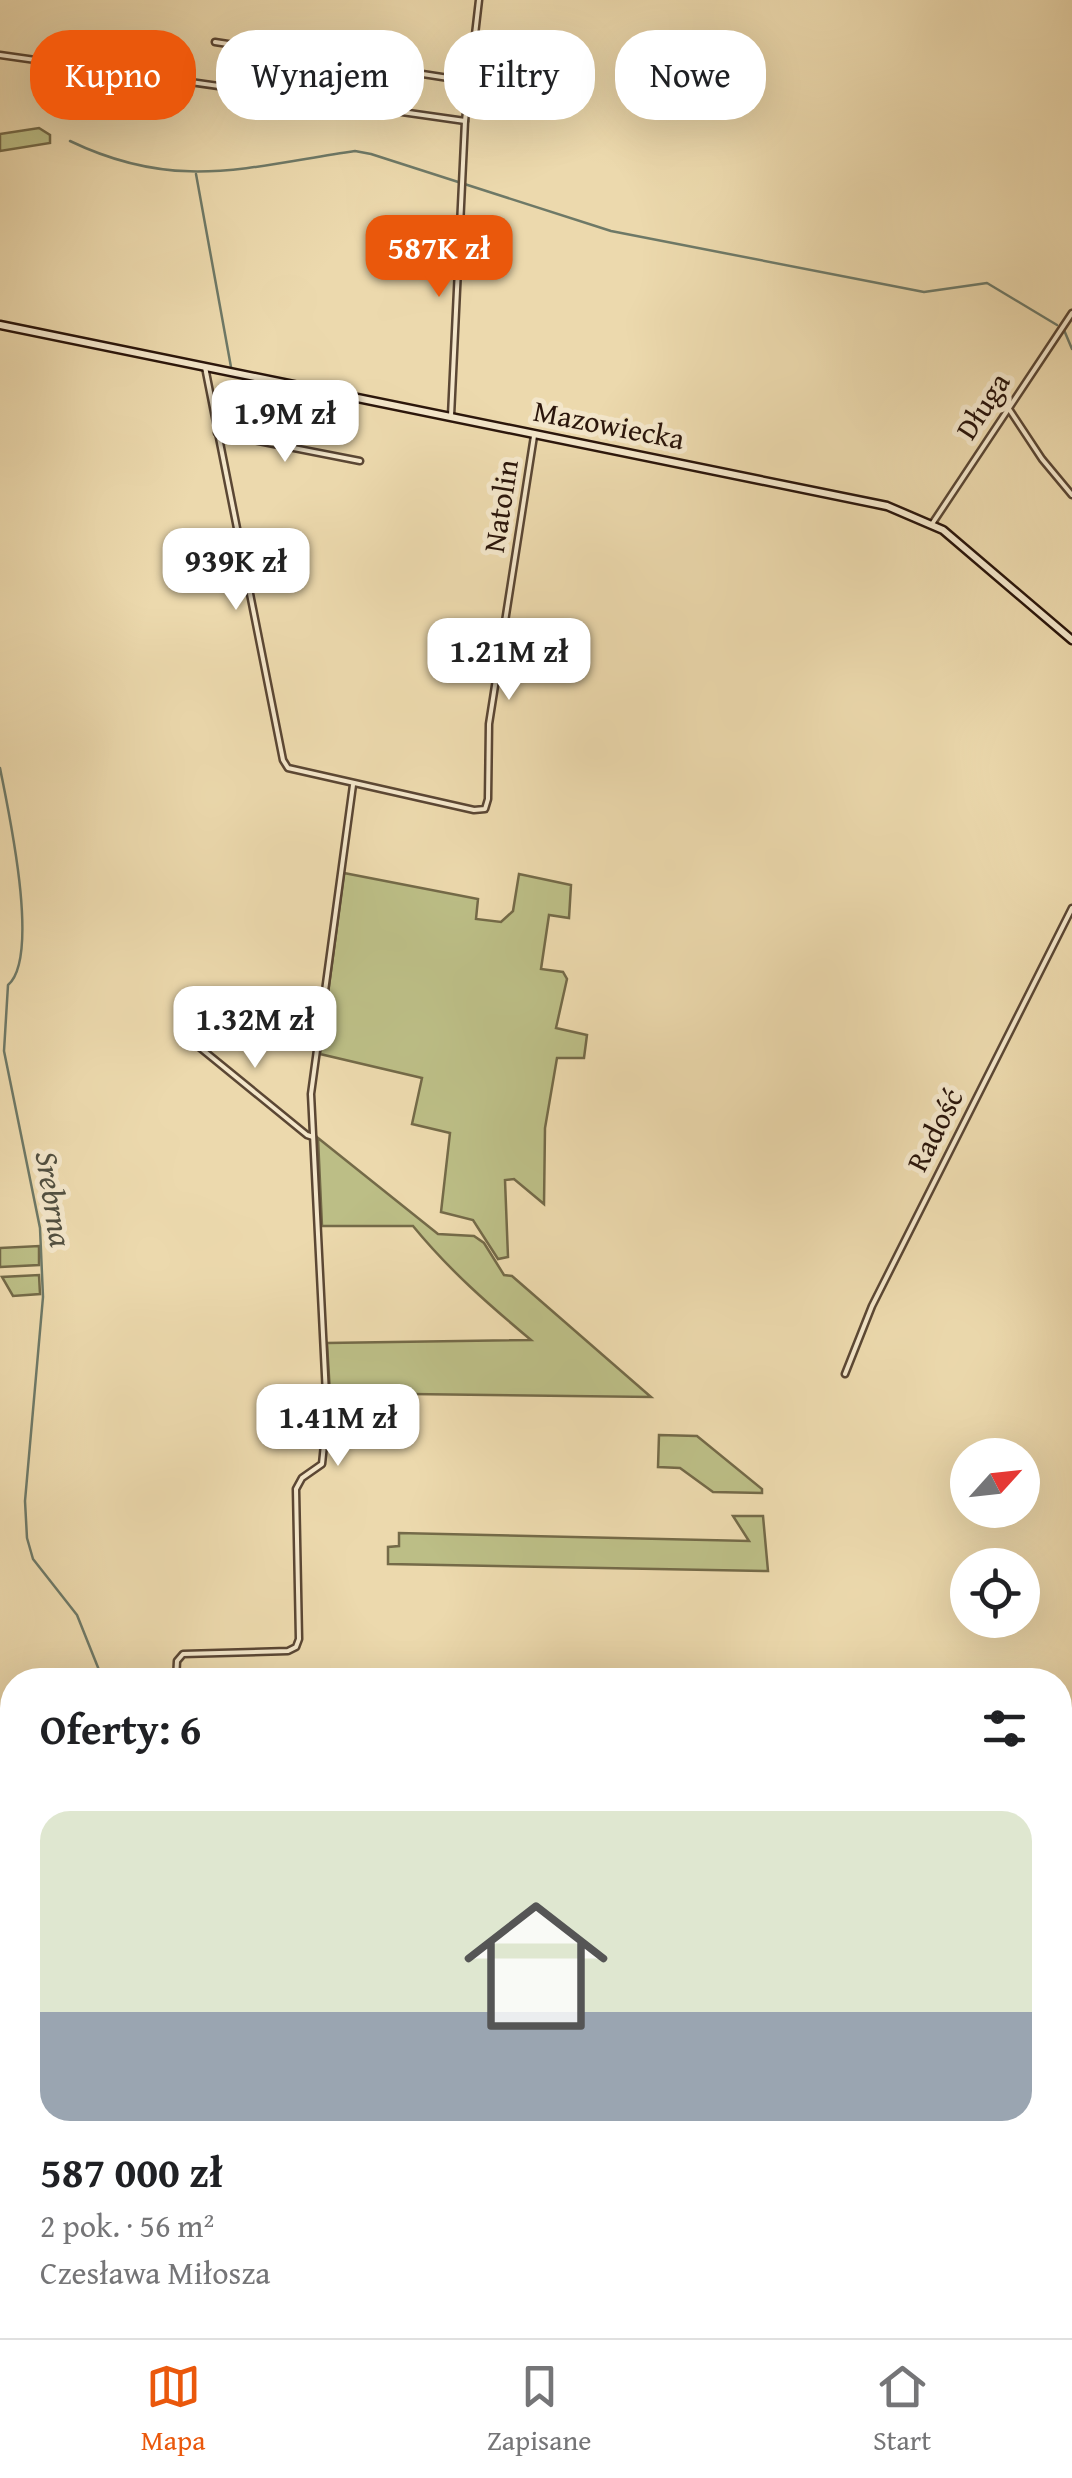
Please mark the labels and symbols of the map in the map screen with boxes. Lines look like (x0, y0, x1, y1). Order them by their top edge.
pin: 587K zł (347, 215, 531, 300)
street label: Długa (944, 363, 1020, 448)
pin: 1.9M zł (193, 380, 377, 465)
street label: Mazowiecka (530, 388, 688, 460)
street label: Natolin (471, 456, 529, 555)
pin: 939K zł (144, 528, 328, 613)
pin: 1.21M zł (406, 618, 612, 703)
pin: 1.32M zł (152, 986, 358, 1071)
street label: Radość (895, 1080, 974, 1179)
water label: Srebrna (24, 1148, 85, 1251)
pin: 1.41M zł (235, 1384, 441, 1469)
north arrow (950, 1438, 1040, 1528)

